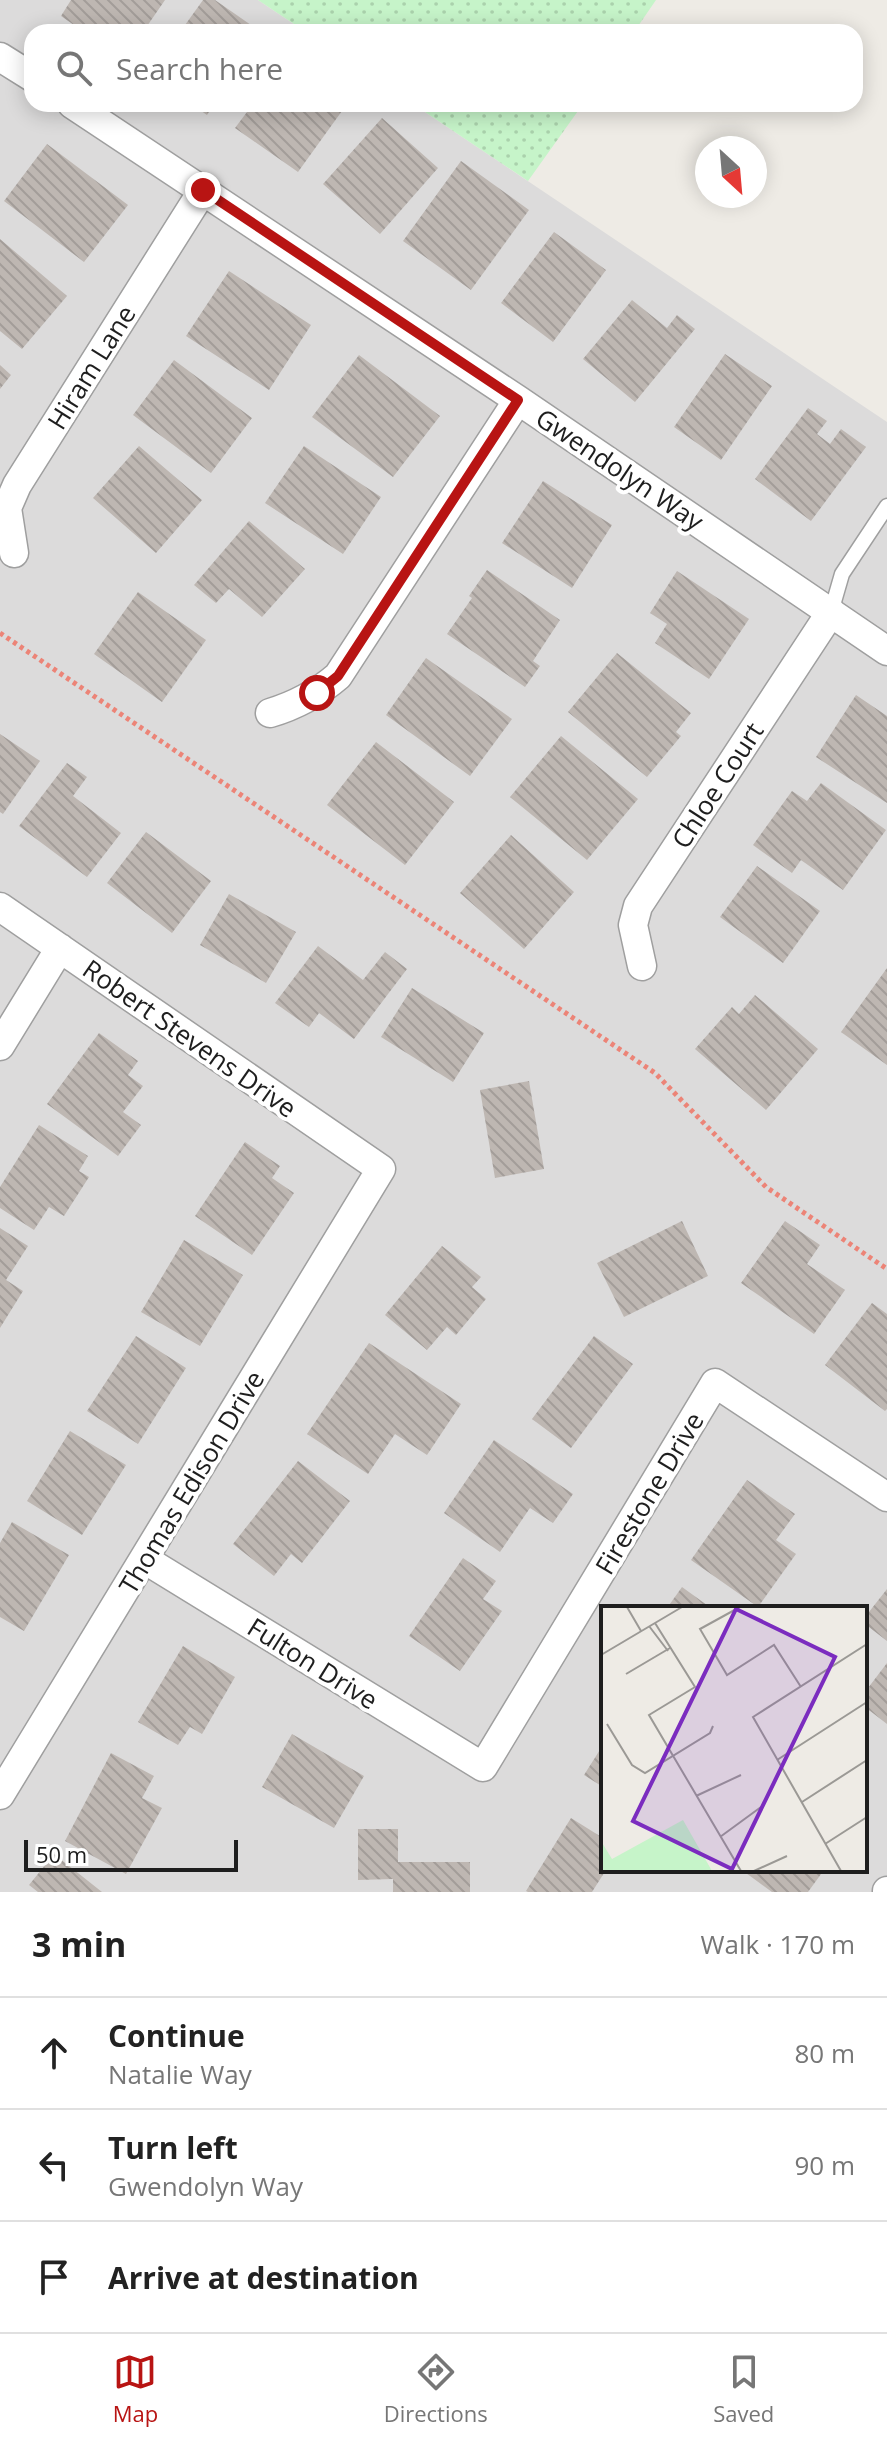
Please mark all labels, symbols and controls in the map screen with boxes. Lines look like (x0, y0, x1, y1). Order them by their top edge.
search box (24, 24, 863, 112)
icon: search (52, 46, 96, 90)
text: Search here (116, 48, 283, 89)
north arrow (695, 136, 767, 208)
route end (185, 172, 221, 208)
street label: Hiram Lane (39, 298, 143, 436)
street label: Gwendolyn Way (529, 400, 712, 539)
route start (299, 675, 335, 711)
street label: Chloe Court (663, 715, 771, 855)
street label: Robert Stevens Drive (76, 951, 304, 1125)
street label: Thomas Edison Drive (110, 1364, 272, 1600)
street label: Firestone Drive (586, 1405, 712, 1581)
inset map (601, 1606, 867, 1872)
street label: Fulton Drive (241, 1609, 385, 1717)
scale bar (24, 1836, 238, 1872)
text: 50 m (36, 1839, 87, 1869)
text: 3 min (32, 1921, 126, 1967)
text: Walk · 170 m (701, 1926, 855, 1962)
text: Continue (108, 2015, 245, 2056)
icon: ahead (32, 2031, 76, 2075)
text: 80 m (794, 2035, 855, 2071)
text: Natalie Way (108, 2056, 252, 2092)
text: Turn left (108, 2127, 238, 2168)
icon: left (32, 2143, 76, 2187)
text: 90 m (794, 2147, 855, 2183)
text: Gwendolyn Way (108, 2168, 303, 2204)
icon: arrive (32, 2255, 76, 2299)
text: Arrive at destination (108, 2257, 419, 2298)
tab: Map (113, 2350, 158, 2428)
tab: Directions (384, 2350, 488, 2428)
tab: Saved (713, 2350, 774, 2428)

